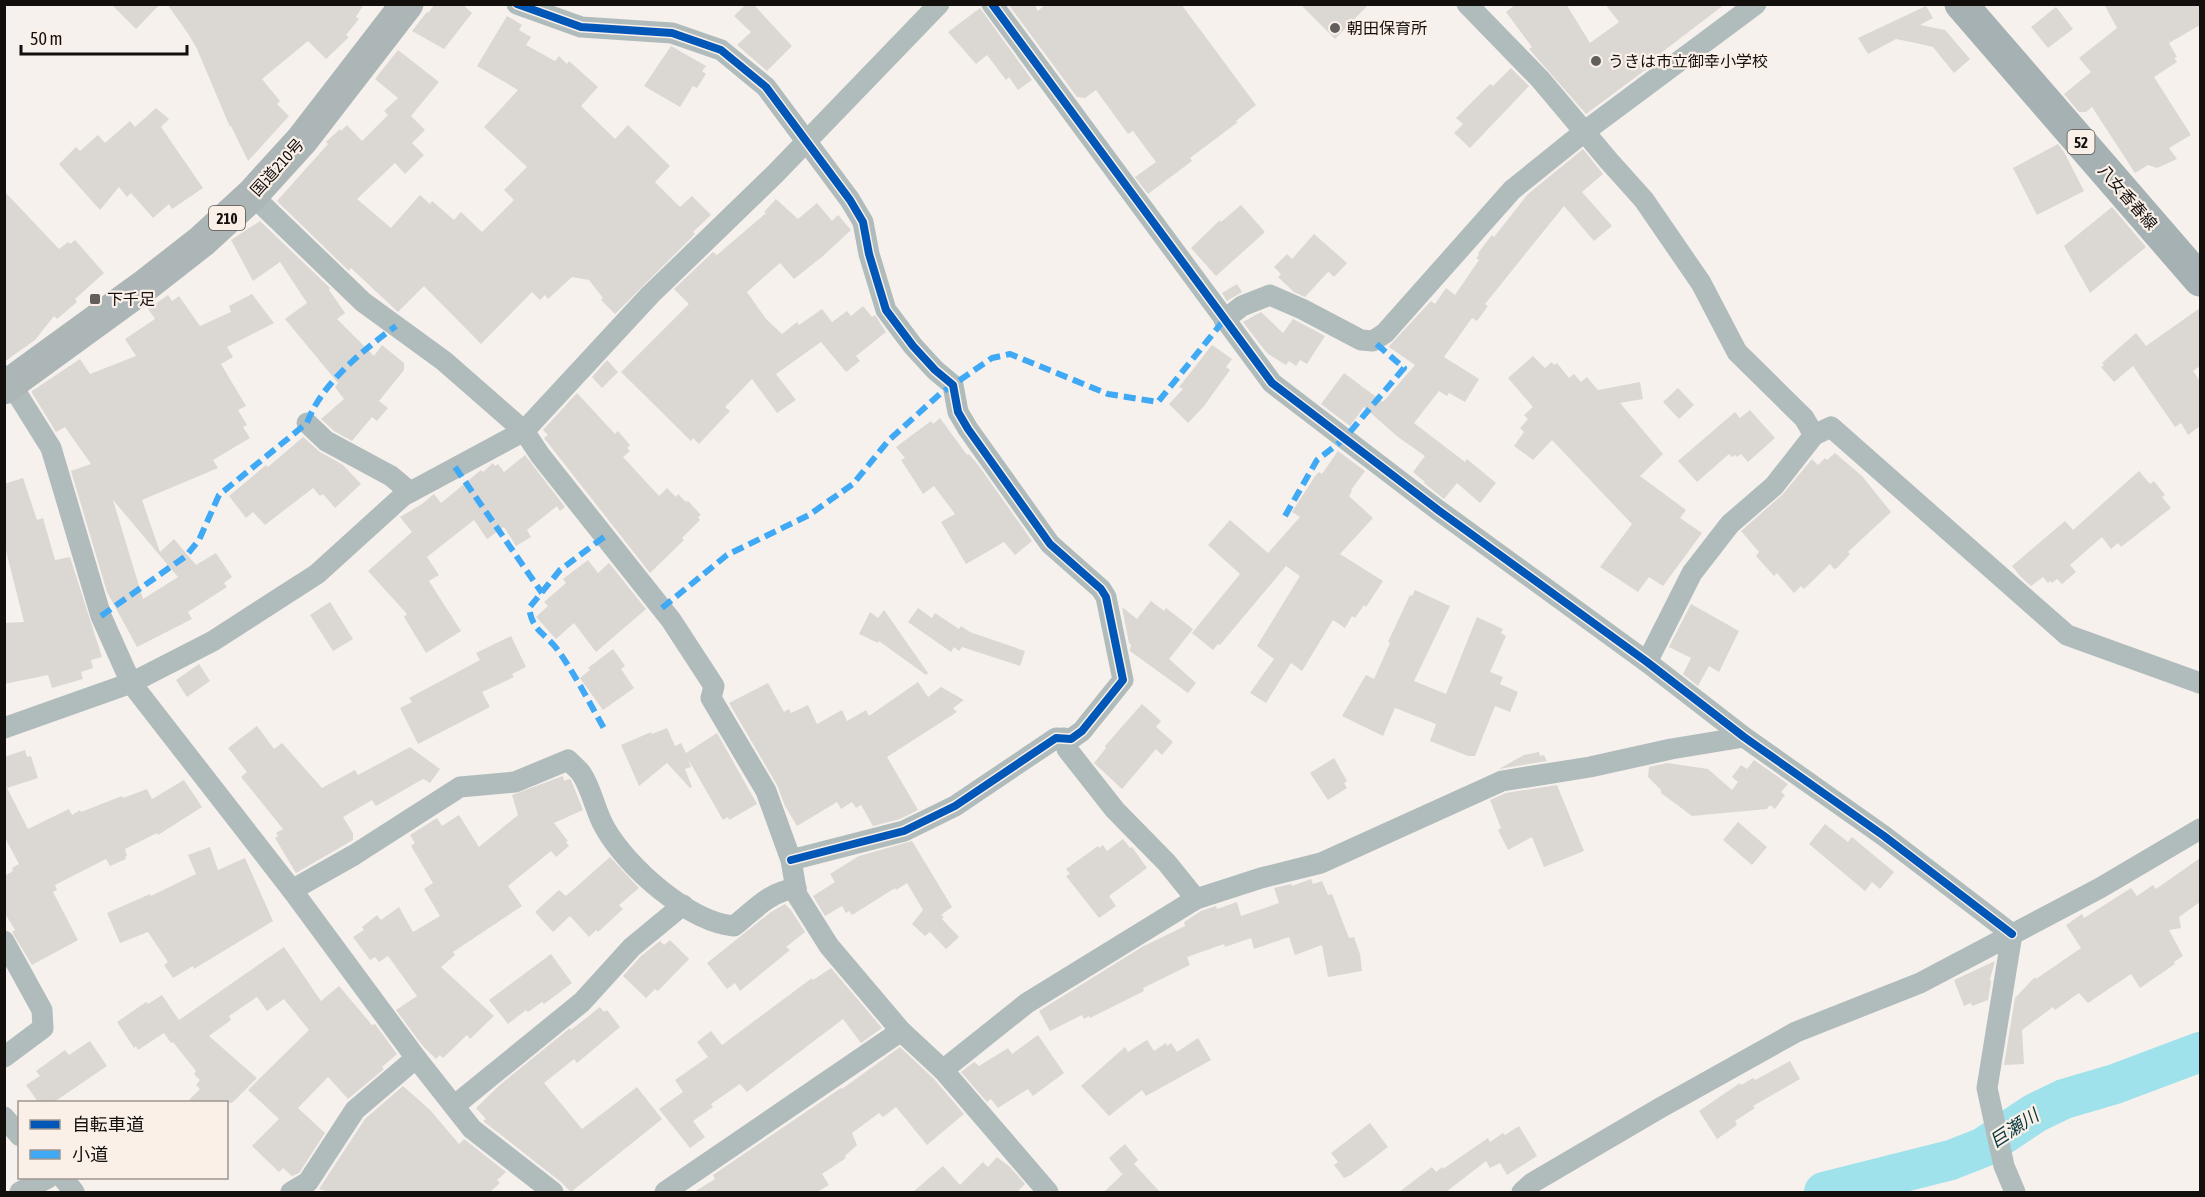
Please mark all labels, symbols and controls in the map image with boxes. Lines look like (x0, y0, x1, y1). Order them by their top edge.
scale bar (21, 18, 188, 56)
place label: 朝田保育所 (1347, 19, 1427, 37)
marker: 朝田保育所 (1328, 21, 1342, 35)
text: 50 m (30, 28, 62, 49)
place label: うきは市立御幸小学校 (1608, 52, 1768, 70)
marker: うきは市立御幸小学校 (1589, 54, 1603, 68)
road number: 52 (2068, 130, 2094, 154)
street label: 国道210号 (247, 135, 307, 199)
street label: 八女香春線 (2095, 161, 2161, 233)
road number: 210 (209, 206, 245, 230)
place label: 下千足 (107, 290, 155, 308)
marker: 下千足 (88, 292, 102, 306)
legend (18, 1101, 228, 1179)
water label: 巨瀬川 (1986, 1103, 2044, 1152)
text: 自転車道 (72, 1114, 144, 1135)
text: 小道 (72, 1144, 108, 1165)

